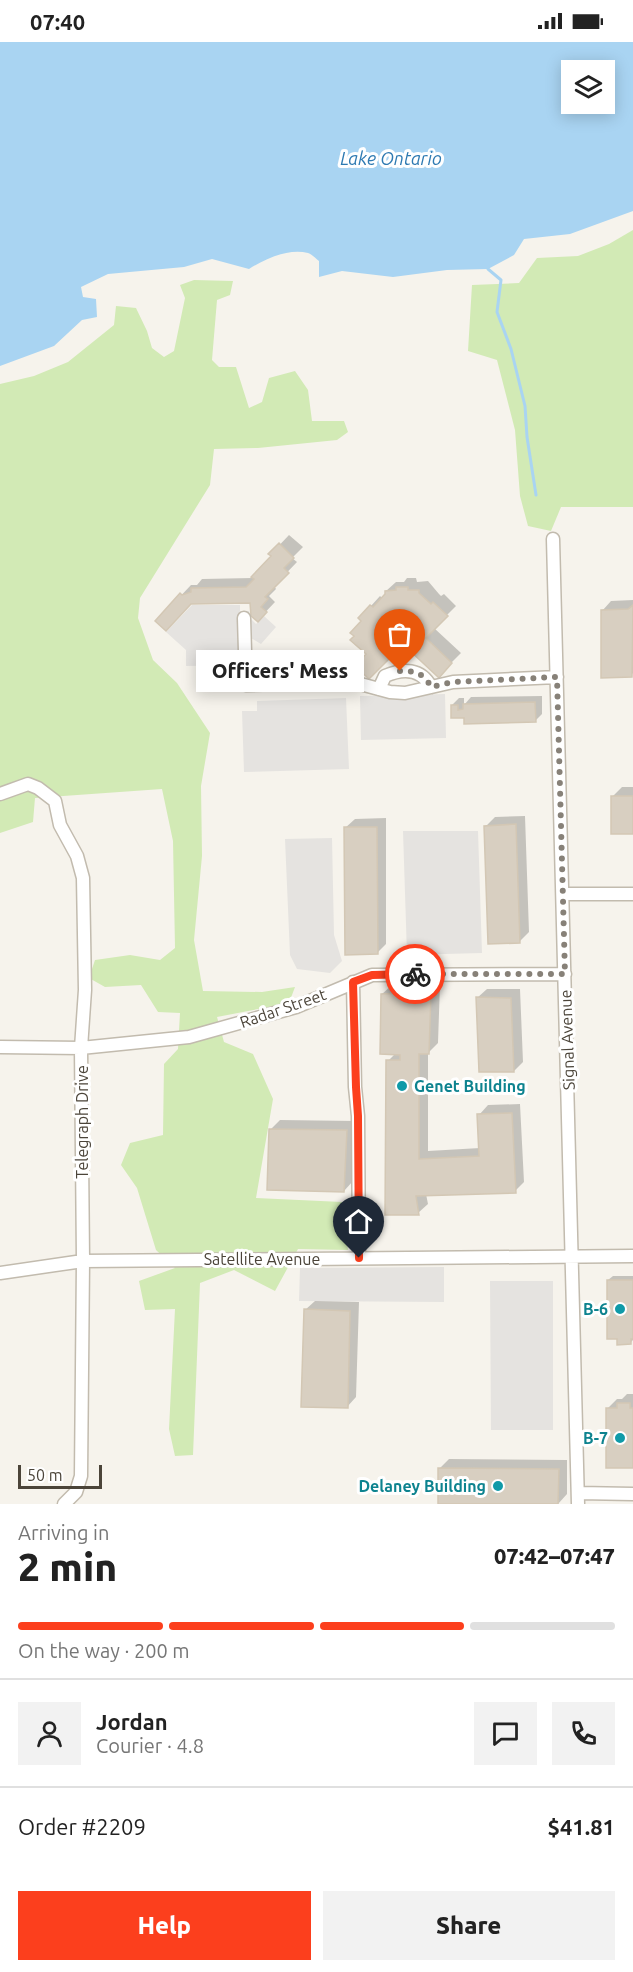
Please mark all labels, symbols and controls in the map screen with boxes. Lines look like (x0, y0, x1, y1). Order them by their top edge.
text: 07:40 (30, 9, 85, 34)
map controls (561, 60, 615, 114)
button: layers (561, 60, 615, 114)
water label: Lake Ontario (340, 148, 442, 168)
pin (374, 609, 425, 671)
icon: bag (383, 618, 416, 651)
callout: Officers' Mess (196, 650, 364, 692)
text: Officers' Mess (212, 659, 348, 682)
courier (385, 944, 445, 1004)
icon: bike (399, 958, 432, 991)
street label: Radar Street (237, 985, 329, 1031)
street label: Signal Avenue (556, 989, 578, 1091)
street label: Telegraph Drive (73, 1065, 91, 1179)
place label: Genet Building (414, 1077, 526, 1095)
marker: Genet Building (395, 1079, 409, 1093)
pin (333, 1196, 384, 1258)
icon: home (342, 1205, 375, 1238)
street label: Satellite Avenue (204, 1250, 320, 1268)
place label: B-6 (583, 1300, 608, 1318)
marker: B-6 (613, 1302, 627, 1316)
place label: B-7 (583, 1429, 608, 1447)
marker: B-7 (613, 1431, 627, 1445)
scale bar (18, 1462, 102, 1490)
text: 50 m (27, 1466, 63, 1484)
place label: Delaney Building (358, 1477, 486, 1495)
marker: Delaney Building (491, 1479, 505, 1493)
text: Arriving in (18, 1521, 109, 1544)
text: 07:42–07:47 (494, 1543, 615, 1568)
text: 2 min (18, 1545, 117, 1588)
text: On the way · 200 m (18, 1639, 190, 1662)
button: person (18, 1702, 81, 1765)
button: chat (474, 1702, 537, 1765)
button: phone (552, 1702, 615, 1765)
text: Jordan (96, 1709, 168, 1734)
text: Courier · 4.8 (96, 1734, 204, 1757)
text: Order #2209 (18, 1814, 146, 1839)
text: $41.81 (548, 1814, 615, 1839)
button: Help (18, 1891, 311, 1960)
button: Share (323, 1891, 615, 1960)

